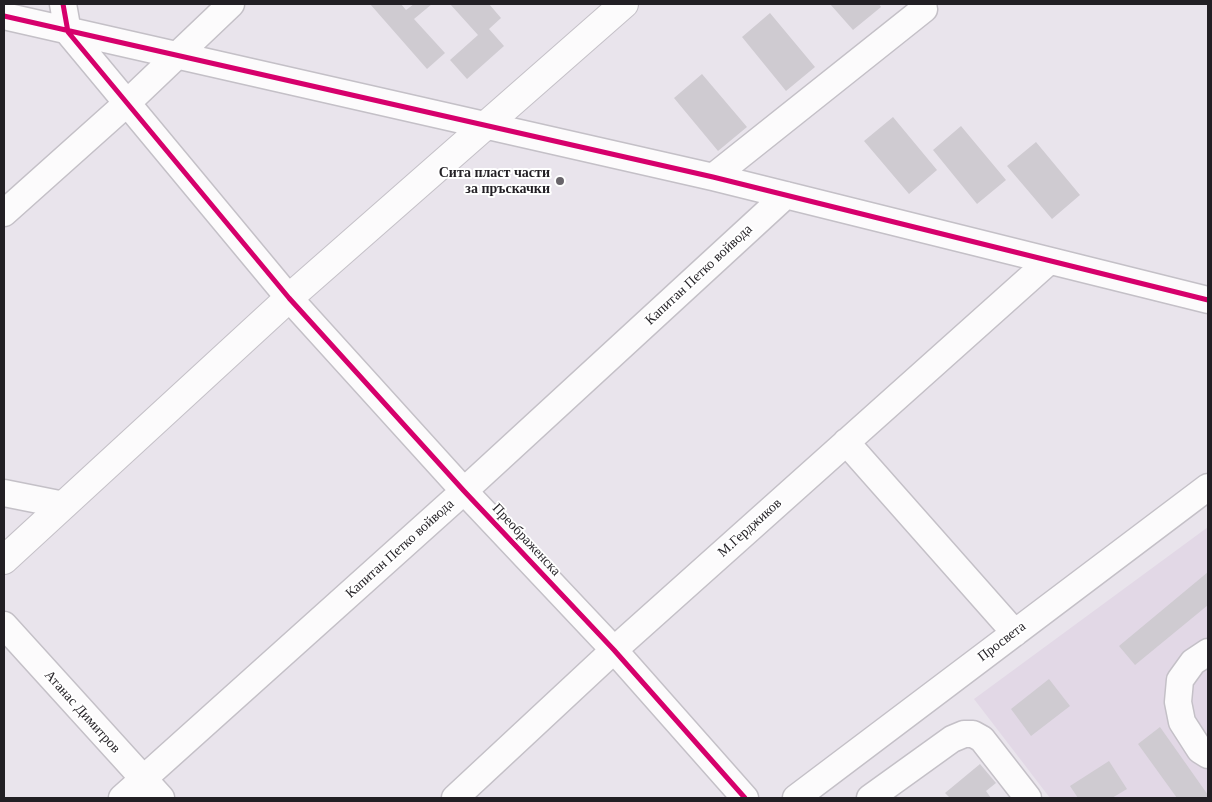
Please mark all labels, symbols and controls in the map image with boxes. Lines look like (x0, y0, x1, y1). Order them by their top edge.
place label: Сита пласт части за пръскачки (439, 165, 550, 198)
marker: Сита пласт части за пръскачки (554, 175, 566, 187)
street label: Капитан Петко войвода (642, 221, 756, 329)
street label: М.Герджиков (715, 495, 785, 561)
street label: Капитан Петко войвода (342, 496, 458, 602)
street label: Преображенска (488, 500, 564, 580)
street label: Просвета (975, 618, 1029, 666)
street label: Атанас Димитров (40, 667, 124, 757)

